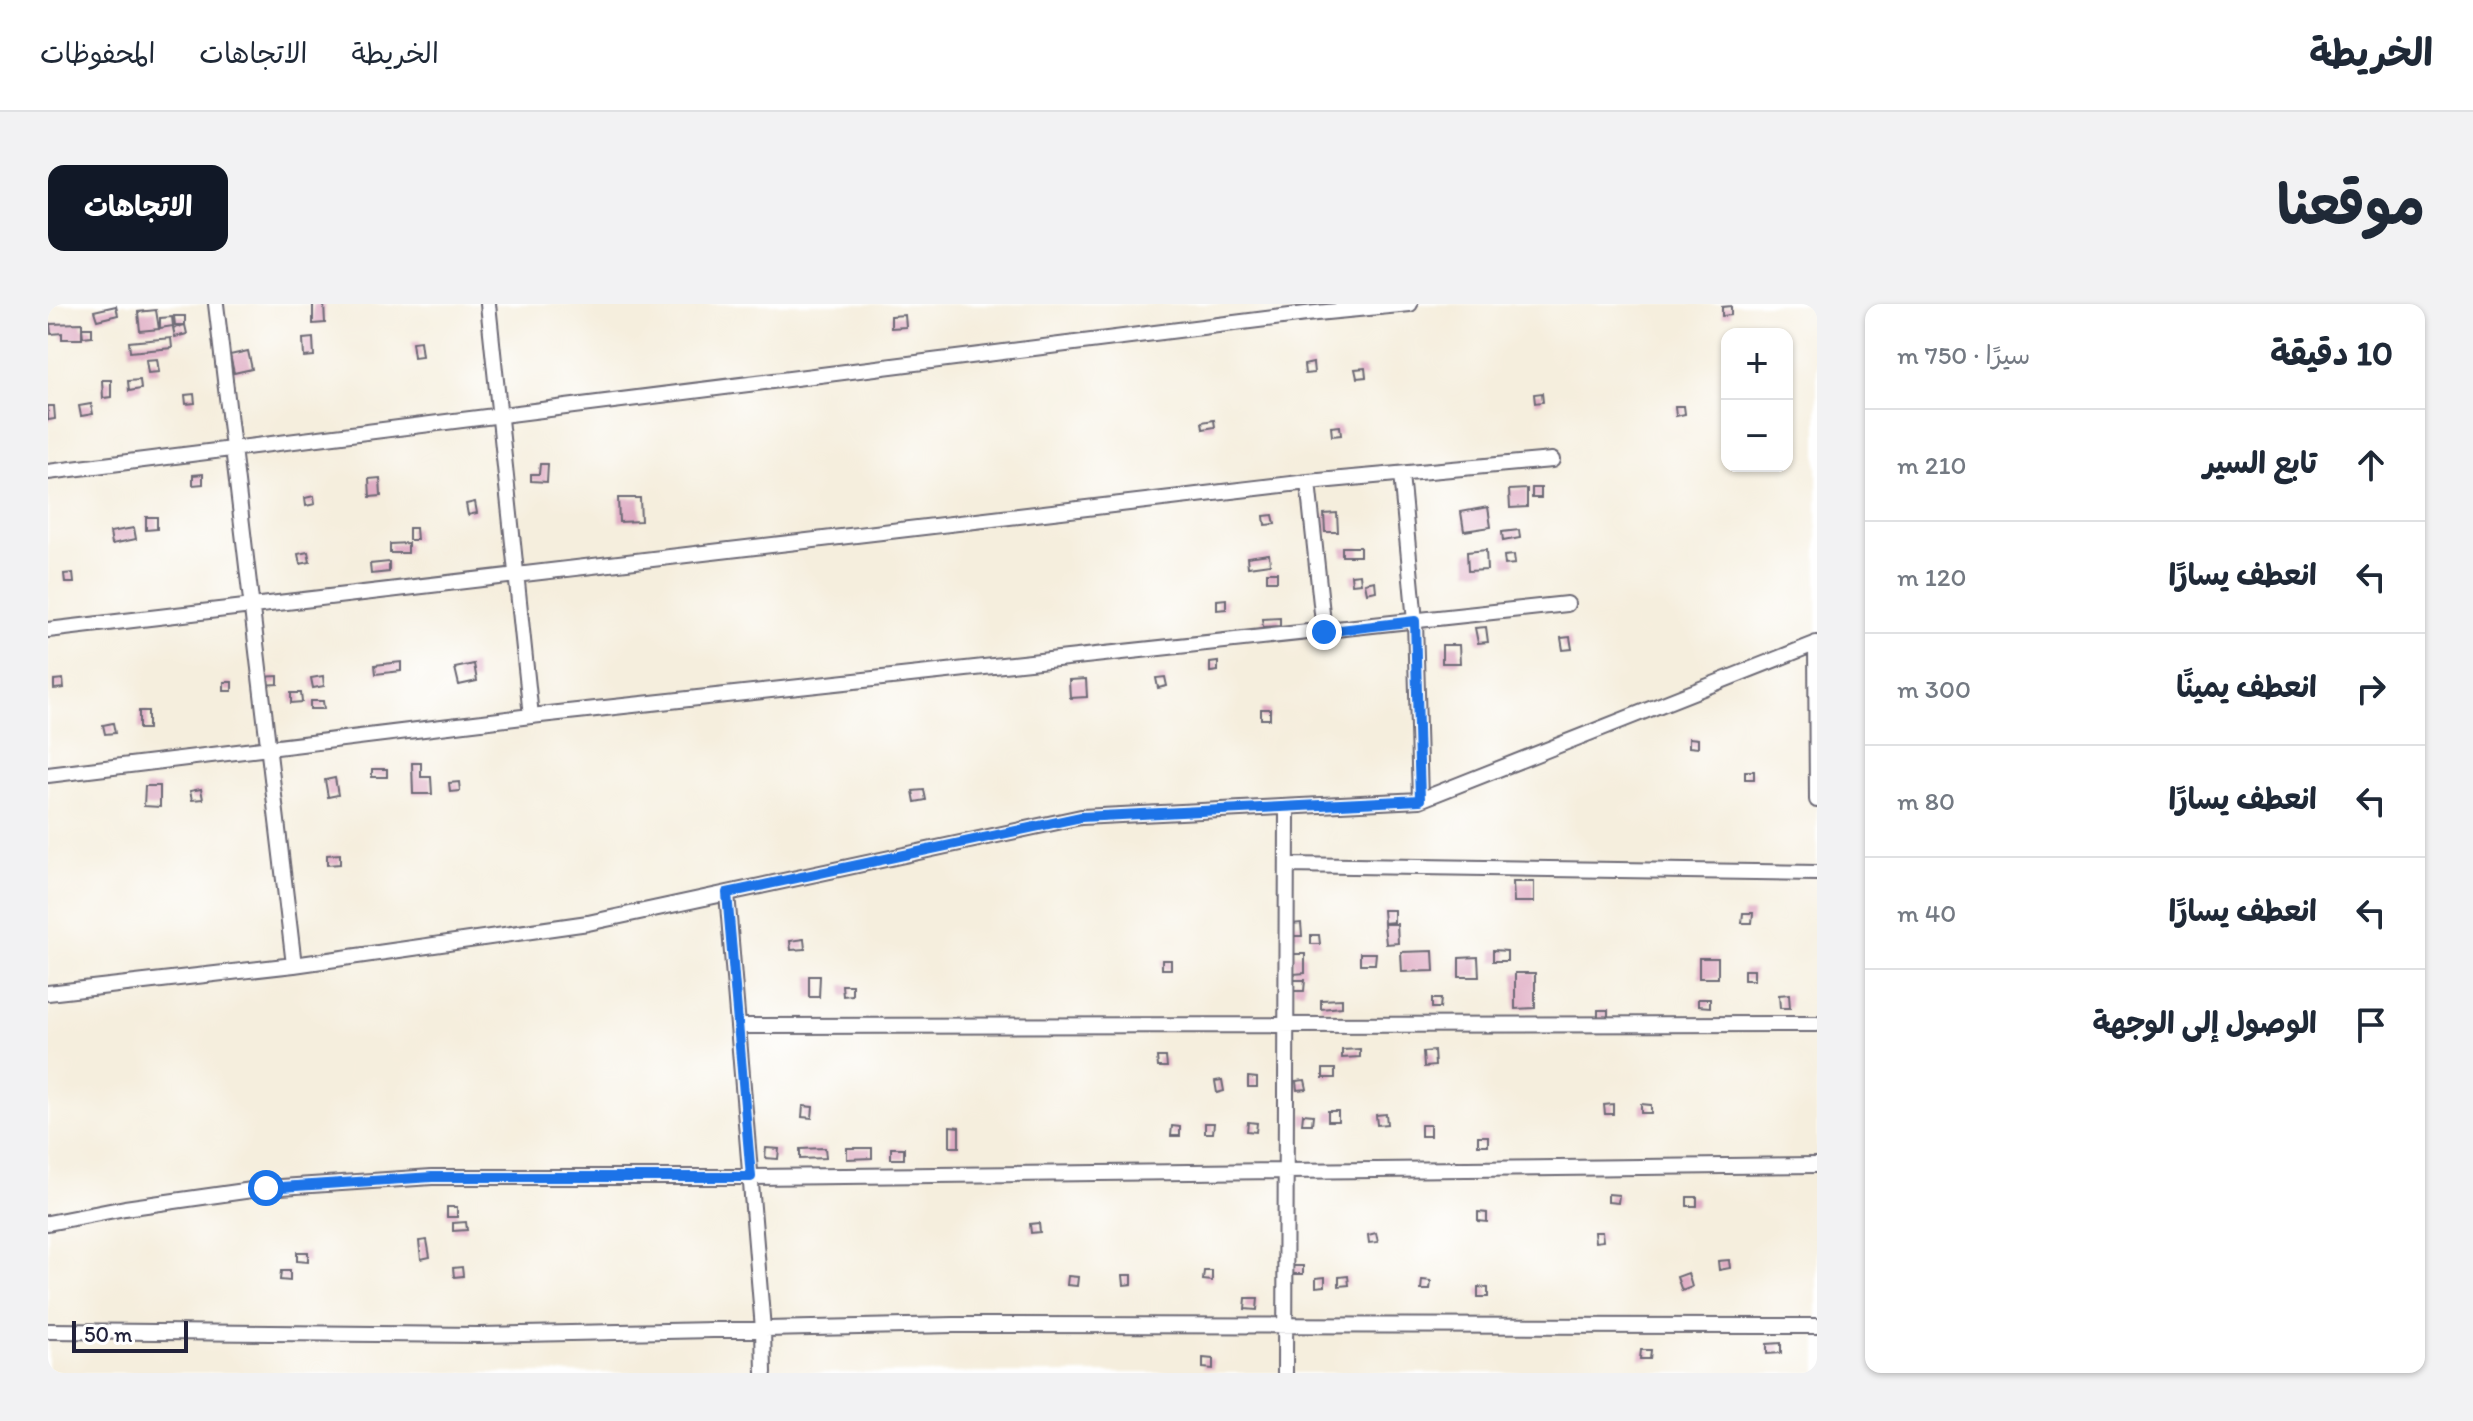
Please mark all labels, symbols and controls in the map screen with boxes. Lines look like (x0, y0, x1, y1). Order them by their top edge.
text: الخريطة (2309, 30, 2433, 76)
text: المحفوظات (40, 36, 155, 70)
text: الاتجاهات (199, 36, 307, 70)
text: الخريطة (351, 36, 439, 70)
button: الاتجاهات (48, 165, 228, 251)
text: موقعنا (2277, 171, 2425, 238)
map controls (1721, 328, 1793, 472)
button: + (1721, 328, 1793, 400)
text: 10 دقيقة (2270, 333, 2393, 374)
text: سيرًا · 750 m (1897, 339, 2030, 371)
button: − (1721, 400, 1793, 472)
icon: ahead (2349, 443, 2393, 487)
text: تابع السير (2203, 444, 2317, 481)
text: 210 m (1897, 449, 1967, 481)
icon: left (2349, 555, 2393, 599)
text: انعطف يسارًا (2168, 556, 2317, 593)
text: 120 m (1897, 561, 1967, 593)
route end (1306, 614, 1342, 650)
icon: right (2349, 667, 2393, 711)
text: انعطف يمينًا (2176, 668, 2317, 705)
text: 300 m (1897, 673, 1971, 705)
icon: left (2349, 779, 2393, 823)
text: انعطف يسارًا (2168, 780, 2317, 817)
text: 80 m (1897, 785, 1955, 817)
icon: left (2349, 891, 2393, 935)
text: انعطف يسارًا (2168, 892, 2317, 929)
text: 40 m (1897, 897, 1956, 929)
icon: arrive (2349, 1003, 2393, 1047)
text: الوصول إلى الوجهة (2093, 1004, 2317, 1041)
route start (248, 1170, 284, 1206)
scale bar (72, 1317, 188, 1353)
text: 50 m (84, 1321, 133, 1348)

